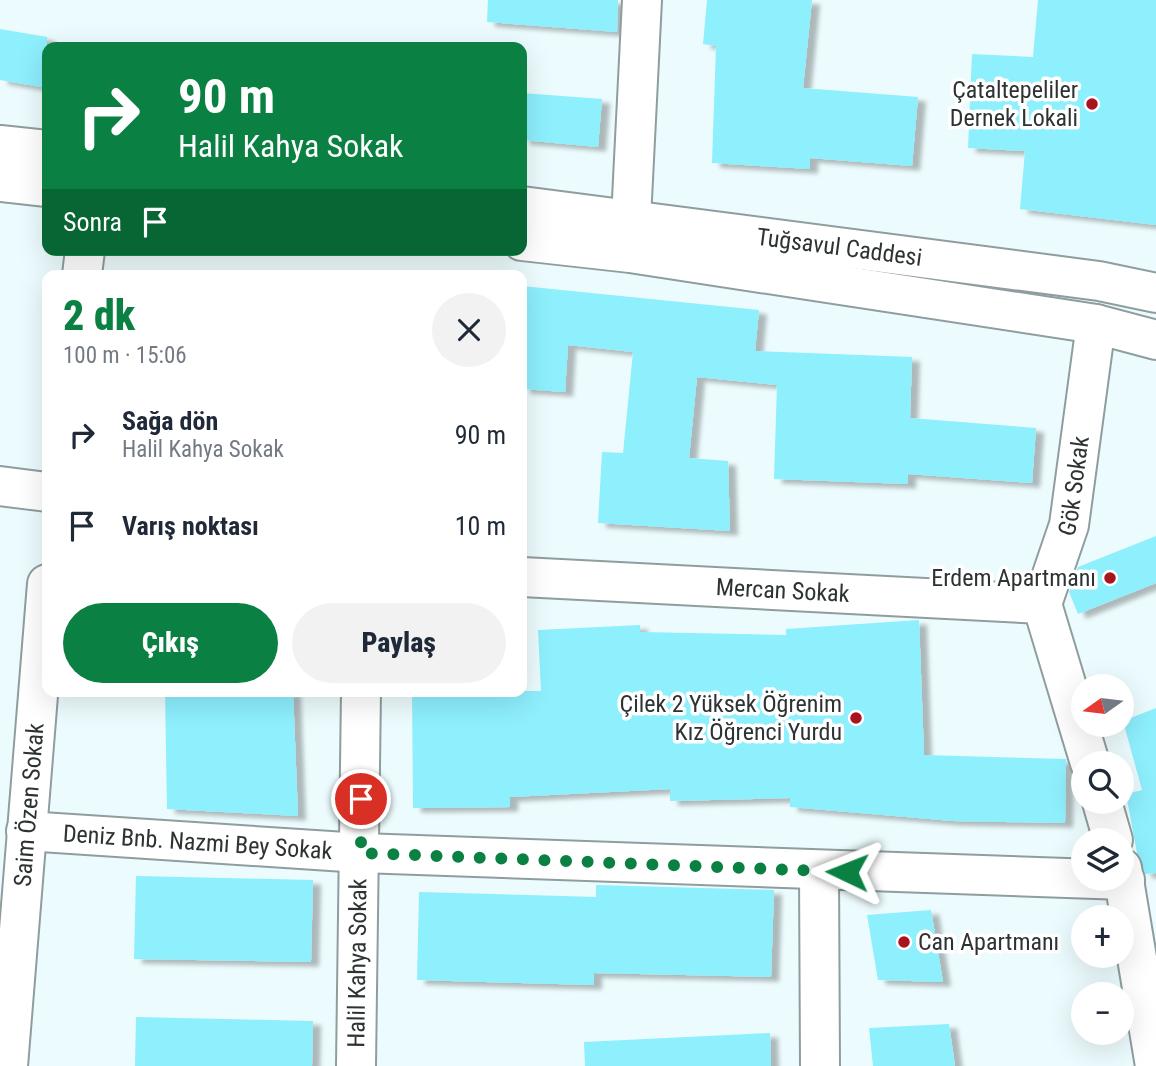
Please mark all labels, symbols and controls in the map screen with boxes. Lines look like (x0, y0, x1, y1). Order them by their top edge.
text: 90 m (178, 68, 275, 125)
icon: right (63, 70, 154, 161)
place label: Çataltepeliler Dernek Lokali (950, 76, 1078, 132)
marker: Çataltepeliler Dernek Lokali (1084, 96, 1100, 112)
text: Halil Kahya Sokak (178, 127, 403, 165)
icon: arrive (136, 203, 174, 241)
text: Sonra (63, 207, 122, 237)
street label: Tuğsavul Caddesi (755, 223, 924, 272)
text: 2 dk (63, 291, 135, 340)
button: close (432, 293, 506, 367)
text: 100 m · 15:06 (63, 342, 187, 369)
text: Sağa dön (122, 406, 218, 436)
icon: right (63, 416, 101, 454)
text: 90 m (455, 420, 506, 450)
street label: Gök Sokak (1052, 434, 1095, 540)
text: Halil Kahya Sokak (122, 436, 284, 463)
icon: arrive (63, 507, 101, 545)
text: Varış noktası (122, 511, 259, 541)
text: 10 m (455, 511, 506, 541)
place label: Erdem Apartmanı (931, 564, 1096, 592)
marker: Erdem Apartmanı (1102, 570, 1118, 586)
street label: Mercan Sokak (715, 573, 850, 608)
button: Çıkış (63, 603, 278, 683)
button: Paylaş (292, 603, 506, 683)
north arrow (1071, 674, 1134, 737)
map controls (1071, 674, 1134, 1045)
place label: Çilek 2 Yüksek Öğrenim Kız Öğrenci Yurdu (620, 690, 842, 746)
marker: Çilek 2 Yüksek Öğrenim Kız Öğrenci Yurdu (848, 710, 864, 726)
street label: Saim Özen Sokak (9, 722, 50, 888)
button: search (1071, 751, 1134, 814)
pin (331, 769, 391, 829)
icon: arrive (342, 780, 380, 818)
street label: Deniz Bnb. Nazmi Bey Sokak (62, 819, 333, 865)
button: layers (1071, 828, 1134, 891)
position arrow (810, 835, 884, 909)
street label: Halil Kahya Sokak (342, 878, 373, 1048)
button: + (1071, 905, 1134, 968)
place label: Can Apartmanı (918, 928, 1059, 956)
marker: Can Apartmanı (896, 934, 912, 950)
button: − (1071, 982, 1134, 1045)

